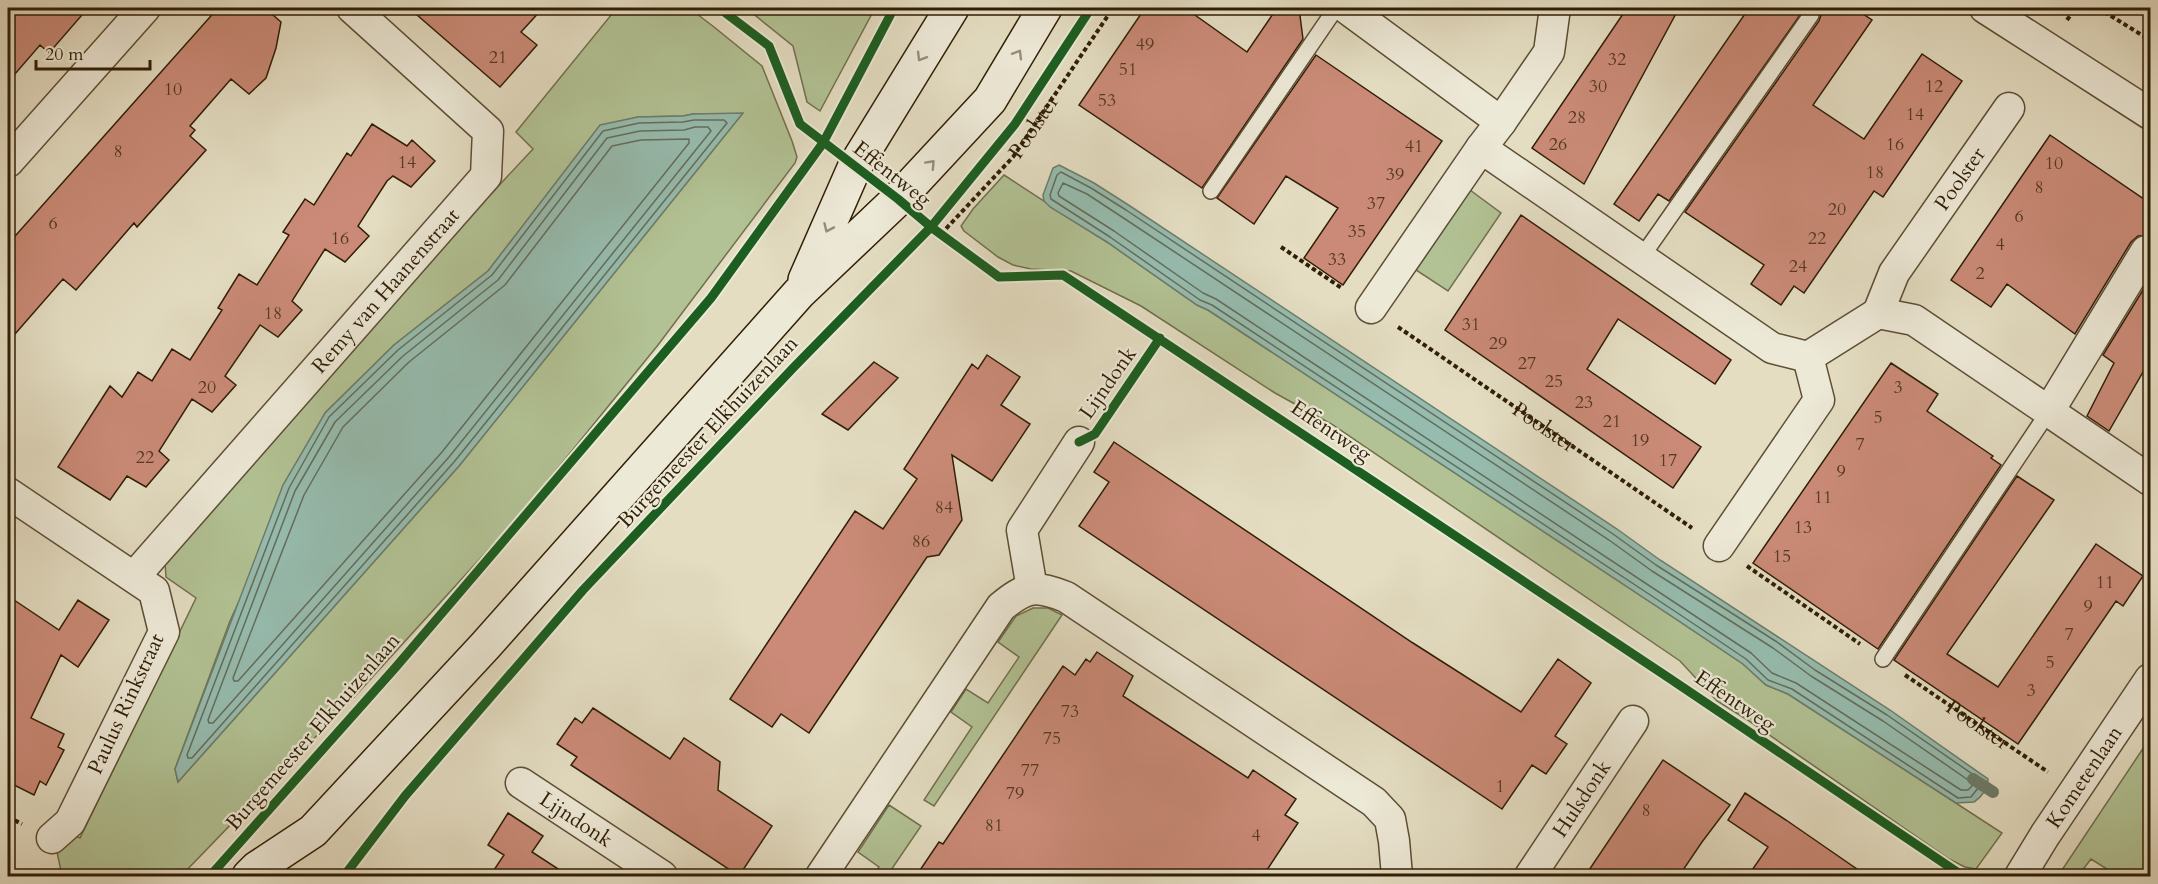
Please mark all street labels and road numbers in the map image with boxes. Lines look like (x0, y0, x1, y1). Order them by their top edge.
street label: Poolster (1001, 89, 1065, 164)
street label: Effentweg (847, 134, 937, 214)
street label: Poolster (1927, 141, 1992, 216)
street label: Remy van Haanenstraat (305, 201, 466, 380)
street label: Burgemeester Elkhuizenlaan (611, 330, 805, 534)
street label: Lijndonk (1073, 340, 1144, 425)
street label: Effentweg (1285, 393, 1377, 469)
street label: Poolster (1506, 395, 1582, 459)
street label: Burgemeester Elkhuizenlaan (219, 627, 407, 837)
street label: Paulus Rinkstraat (81, 629, 171, 779)
street label: Effentweg (1689, 663, 1781, 739)
street label: Poolster (1940, 692, 2016, 757)
street label: Kometenlaan (2039, 720, 2129, 834)
street label: Hulsdonk (1545, 754, 1618, 843)
street label: Lijndonk (534, 785, 619, 854)

